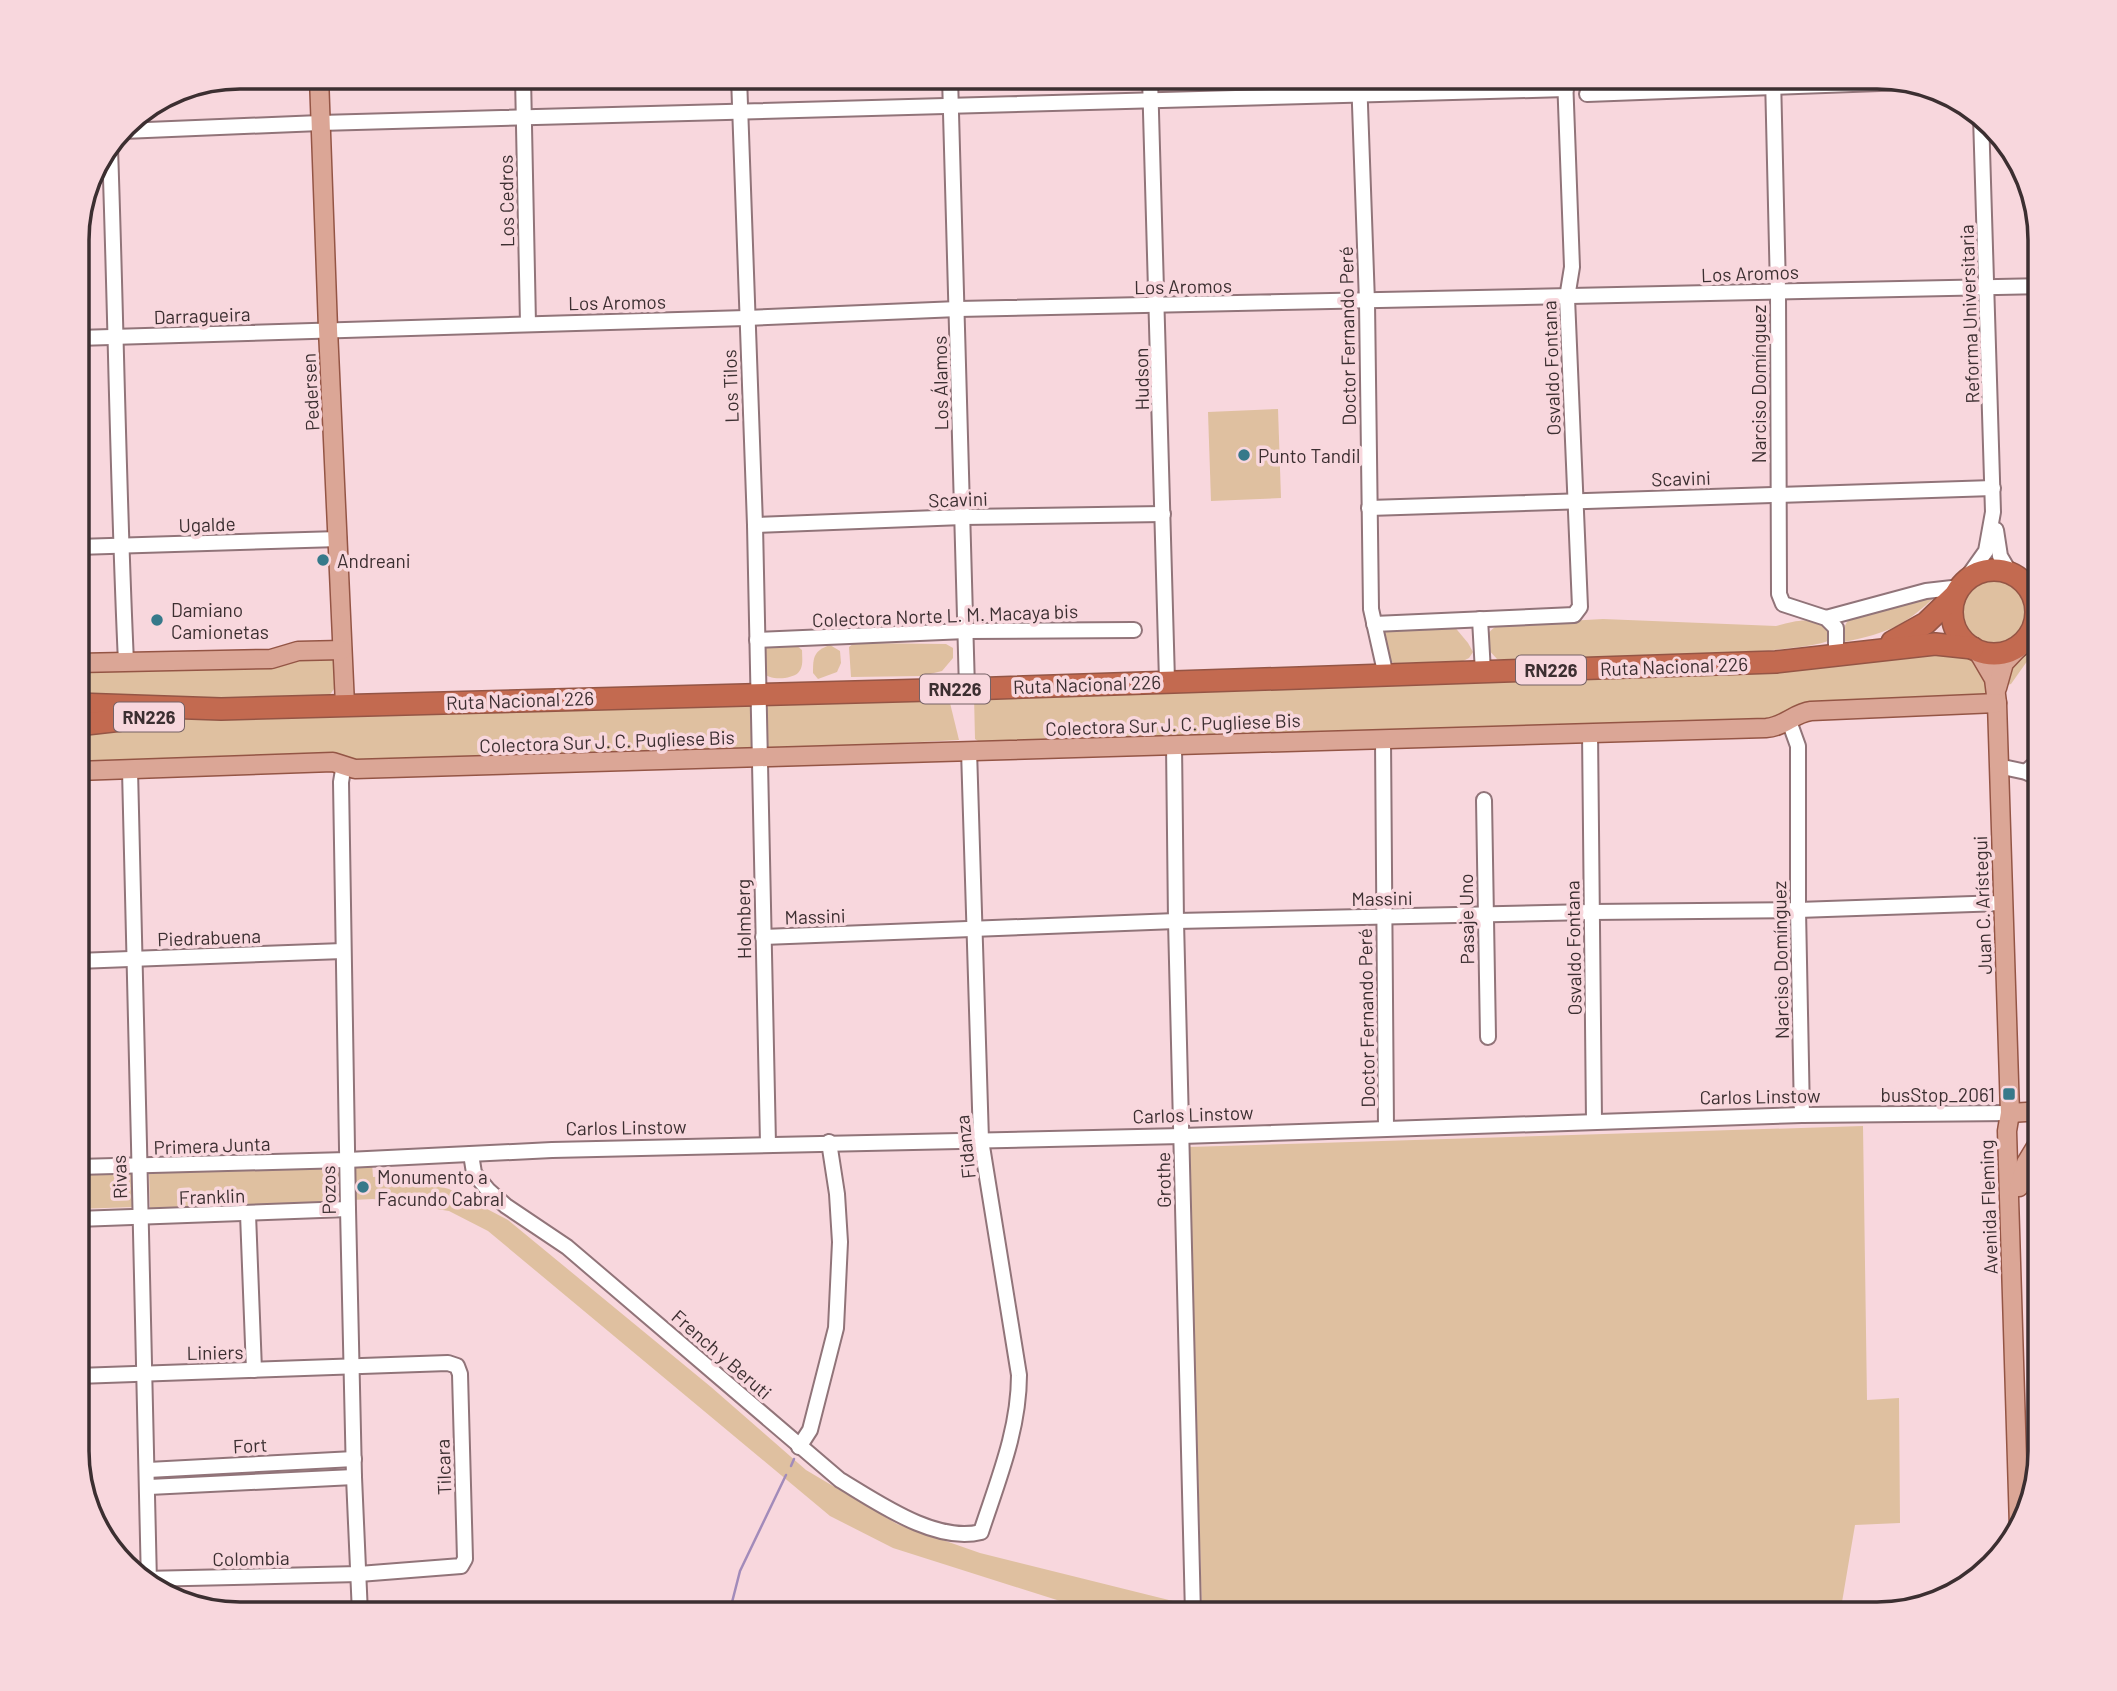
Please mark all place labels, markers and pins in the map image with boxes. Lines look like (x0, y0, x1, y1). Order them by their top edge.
place label: Punto Tandil (1258, 444, 1360, 467)
marker: Punto Tandil (1236, 447, 1252, 463)
place label: Andreani (337, 549, 411, 572)
marker: Andreani (315, 552, 331, 568)
place label: Damiano Camionetas (171, 598, 269, 643)
marker: Damiano Camionetas (149, 612, 165, 628)
place label: busStop_2061 (1881, 1083, 1995, 1106)
marker: busStop_2061 (2001, 1086, 2017, 1102)
place label: Monumento a Facundo Cabral (377, 1165, 504, 1210)
marker: Monumento a Facundo Cabral (355, 1179, 371, 1195)

